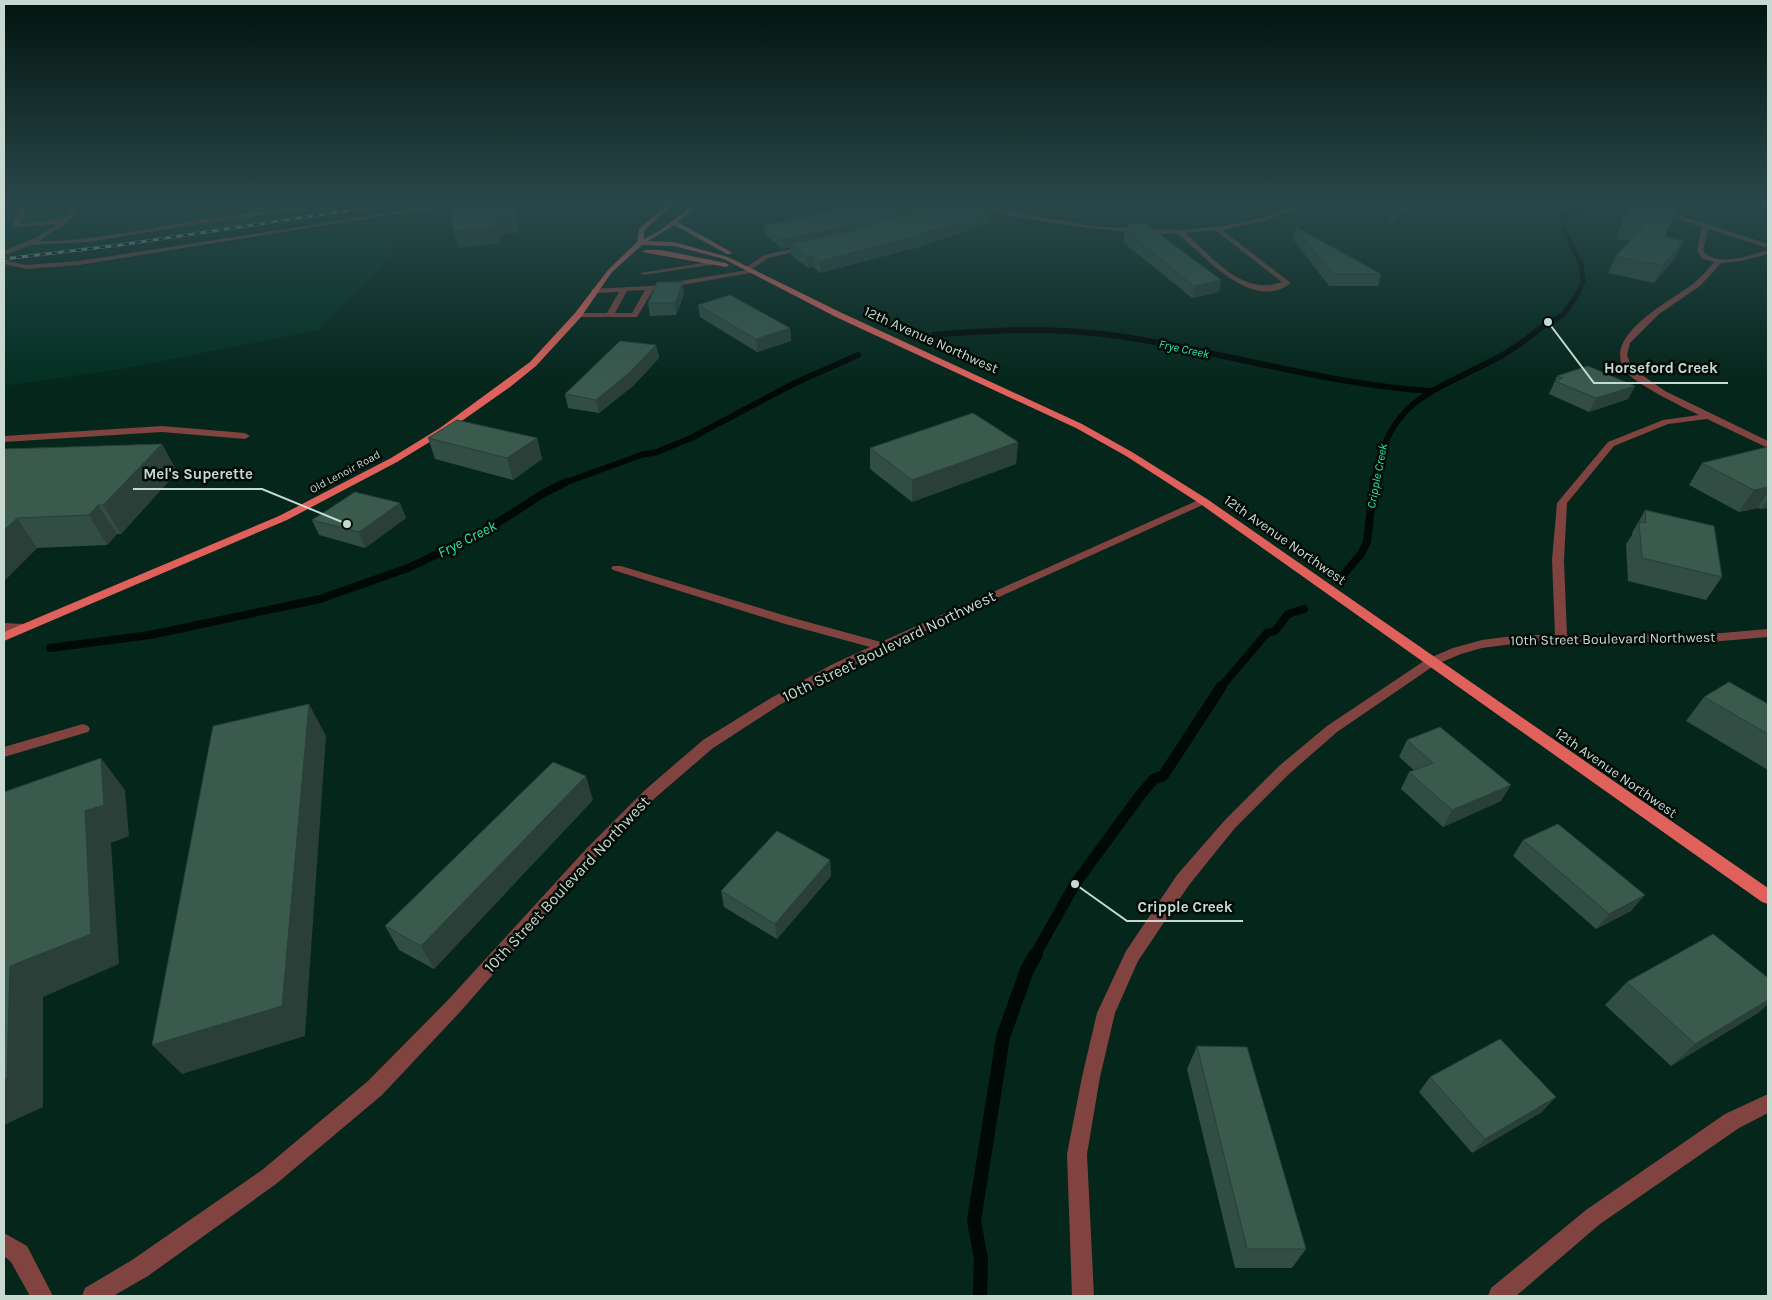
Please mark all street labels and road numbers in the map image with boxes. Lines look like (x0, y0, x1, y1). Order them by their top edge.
street label: 12th Avenue Northwest (861, 303, 1001, 377)
street label: Old Lenoir Road (308, 448, 382, 496)
street label: 12th Avenue Northwest (1221, 491, 1349, 589)
street label: 10th Street Boulevard Northwest (780, 586, 998, 706)
street label: 10th Street Boulevard Northwest (1510, 629, 1716, 649)
street label: 12th Avenue Northwest (1552, 724, 1680, 822)
street label: 10th Street Boulevard Northwest (480, 792, 654, 976)

